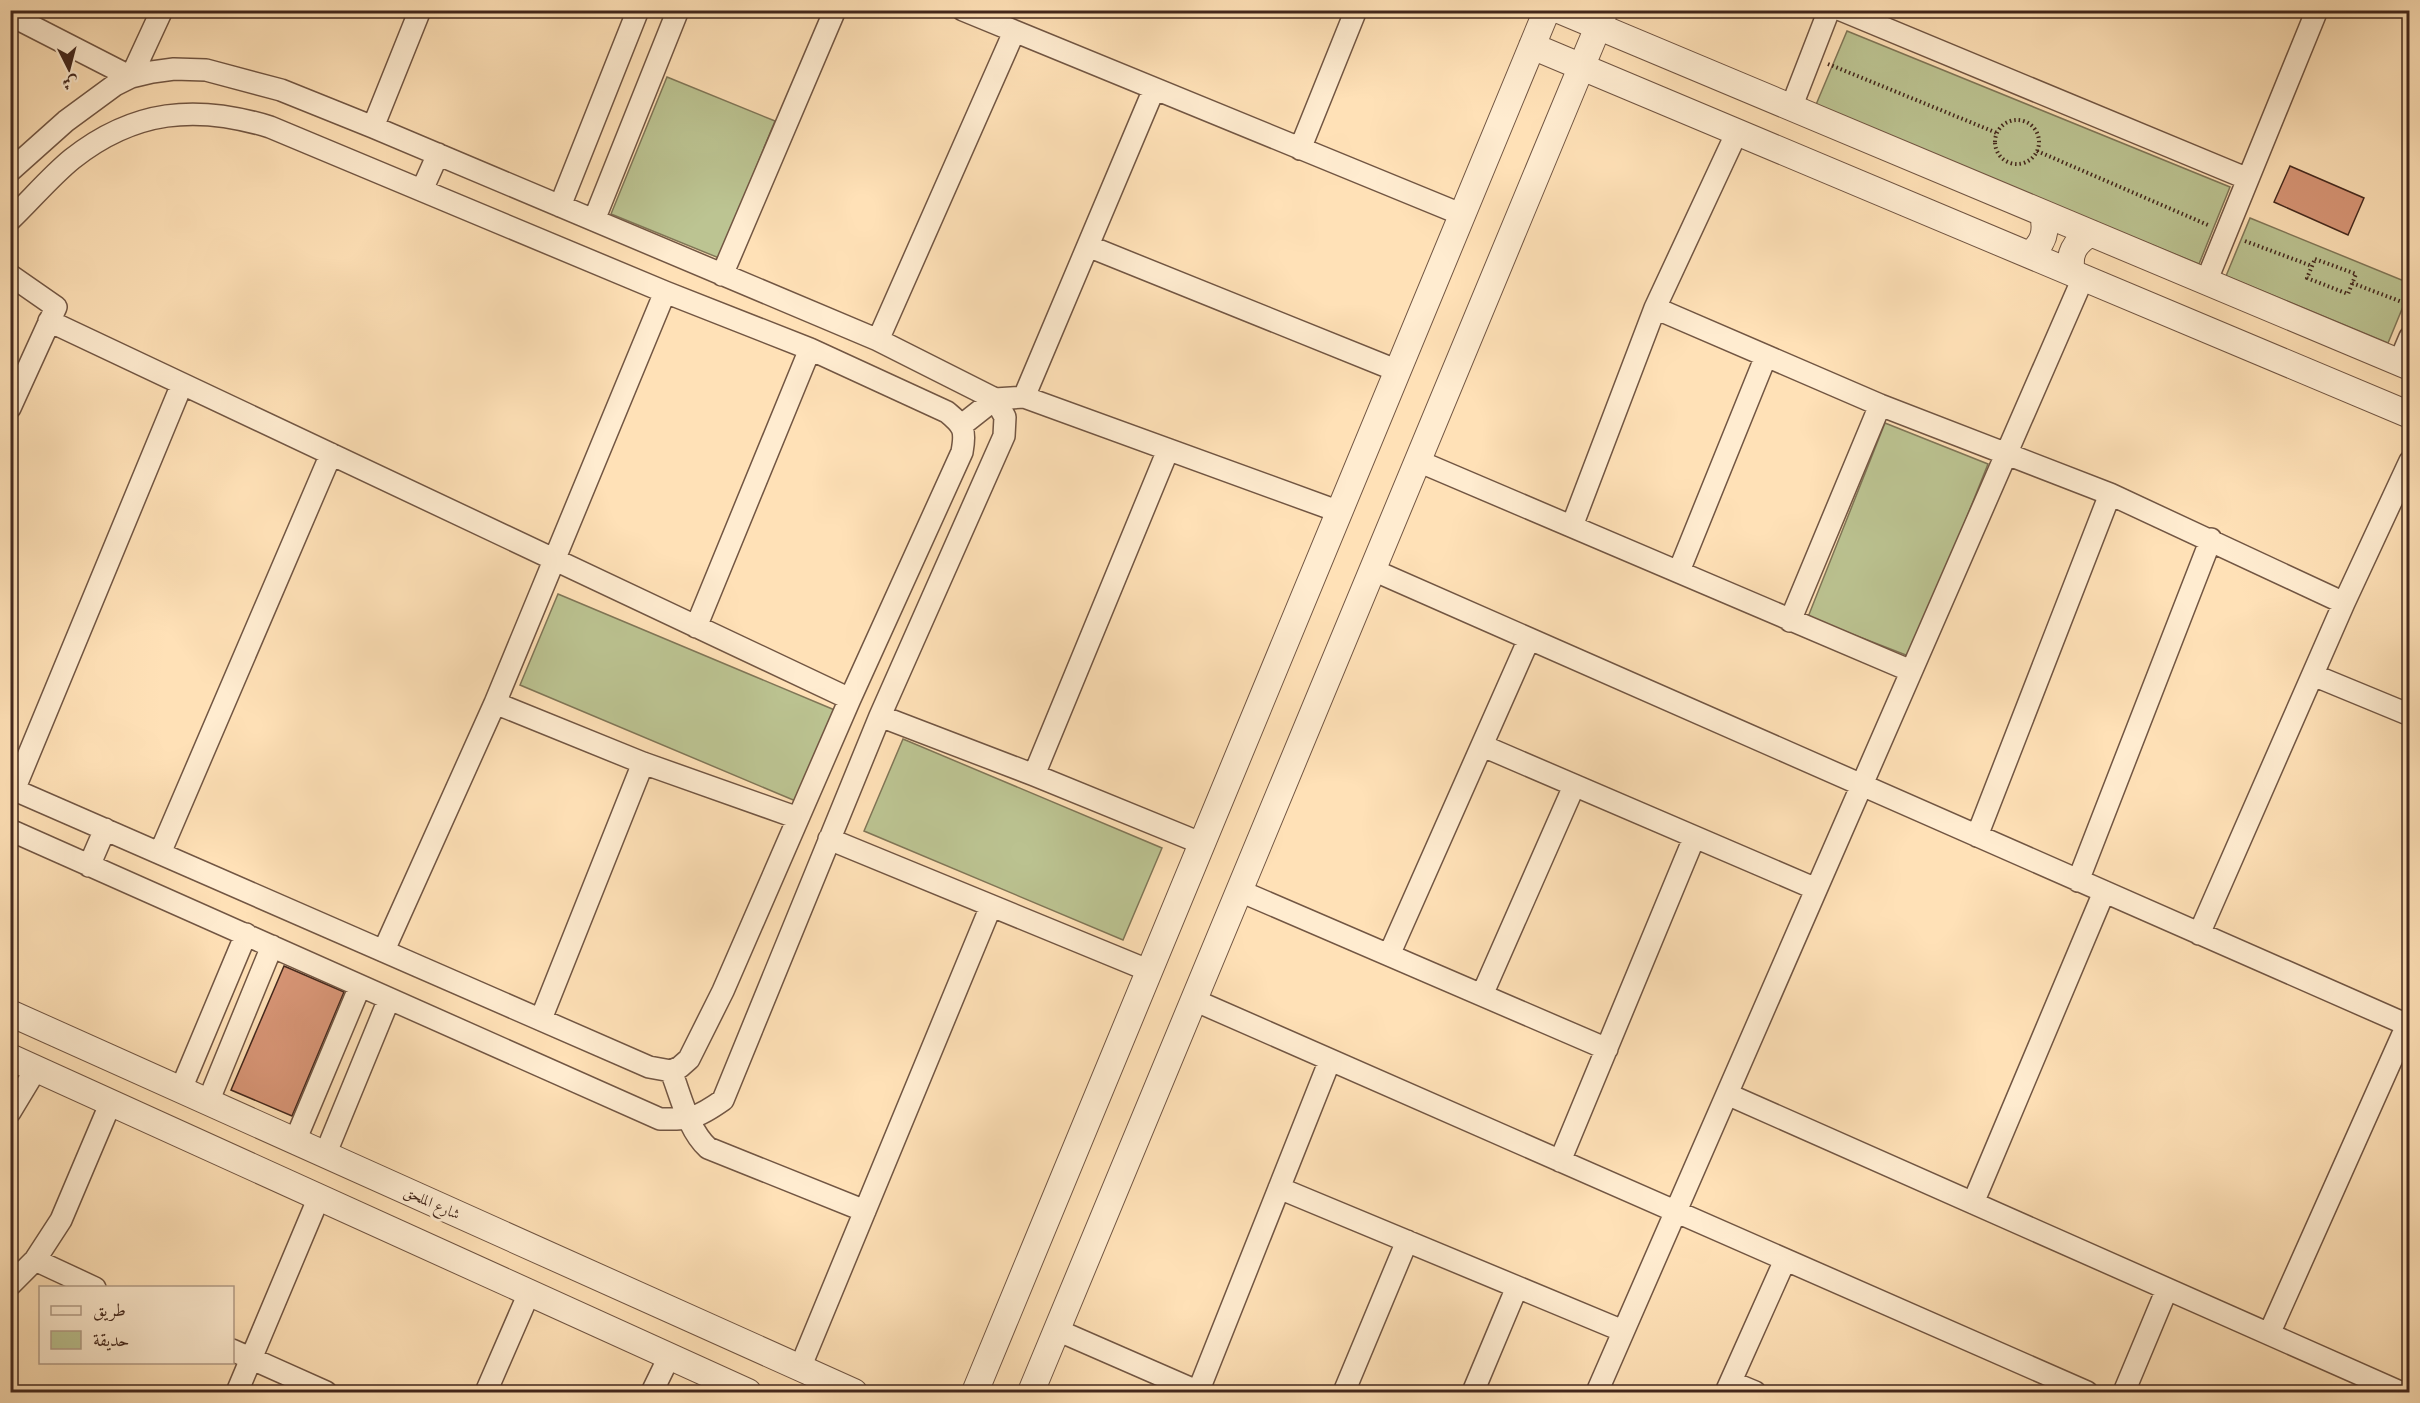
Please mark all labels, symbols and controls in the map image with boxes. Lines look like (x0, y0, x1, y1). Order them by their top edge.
north arrow (39, 39, 99, 99)
text: ش (62, 73, 80, 95)
street label: شارع الملحق (399, 1182, 463, 1227)
legend (39, 1286, 234, 1364)
text: طريق (93, 1299, 126, 1322)
text: حديقة (93, 1329, 129, 1351)

